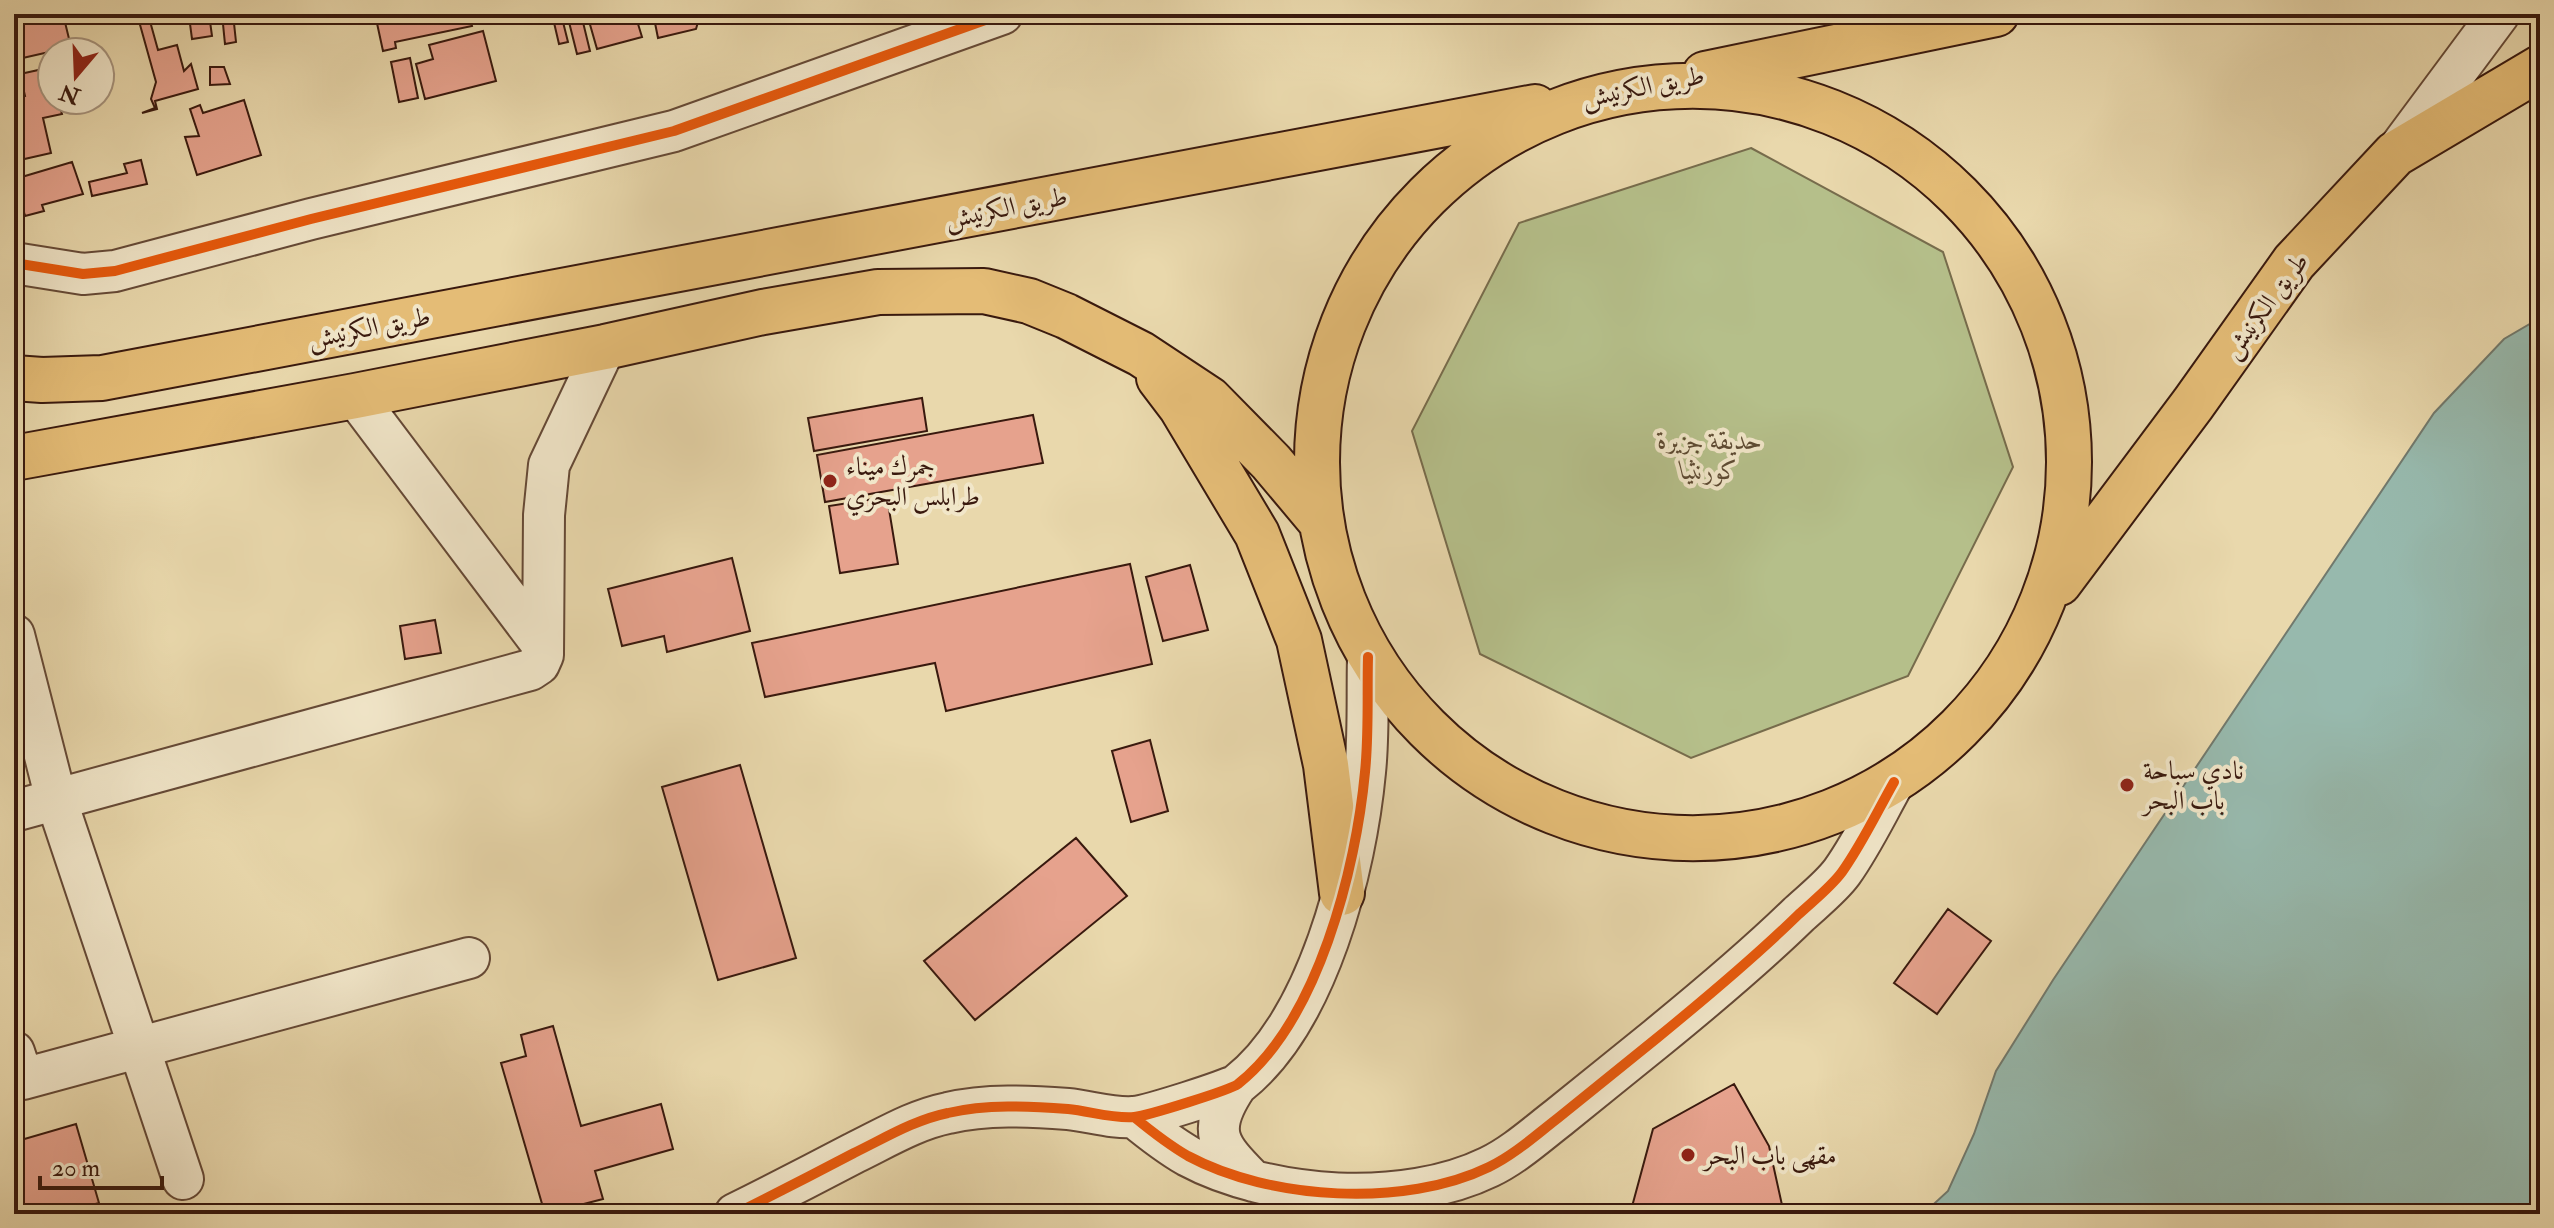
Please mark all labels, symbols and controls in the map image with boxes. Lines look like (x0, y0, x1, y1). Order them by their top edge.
north arrow (36, 36, 116, 116)
street label: طريق الكرنيش (1579, 59, 1707, 116)
text: N (56, 77, 85, 111)
street label: طريق الكرنيش (942, 180, 1070, 237)
street label: طريق الكرنيش (2216, 246, 2317, 365)
street label: طريق الكرنيش (305, 300, 433, 357)
park label: حديقة جزيرة كورنثيا (1656, 425, 1763, 487)
place label: جمرك ميناء طرابلس البحري (846, 451, 980, 517)
marker: جمرك ميناء طرابلس البحري (821, 472, 839, 490)
place label: نادي سباحة باب البحر (2140, 755, 2244, 817)
marker: نادي سباحة باب البحر (2118, 776, 2136, 794)
scale bar (40, 1140, 162, 1190)
place label: مقهى باب البحر (1701, 1140, 1837, 1173)
marker: مقهى باب البحر (1679, 1146, 1697, 1164)
text: 20 m (52, 1153, 101, 1184)

